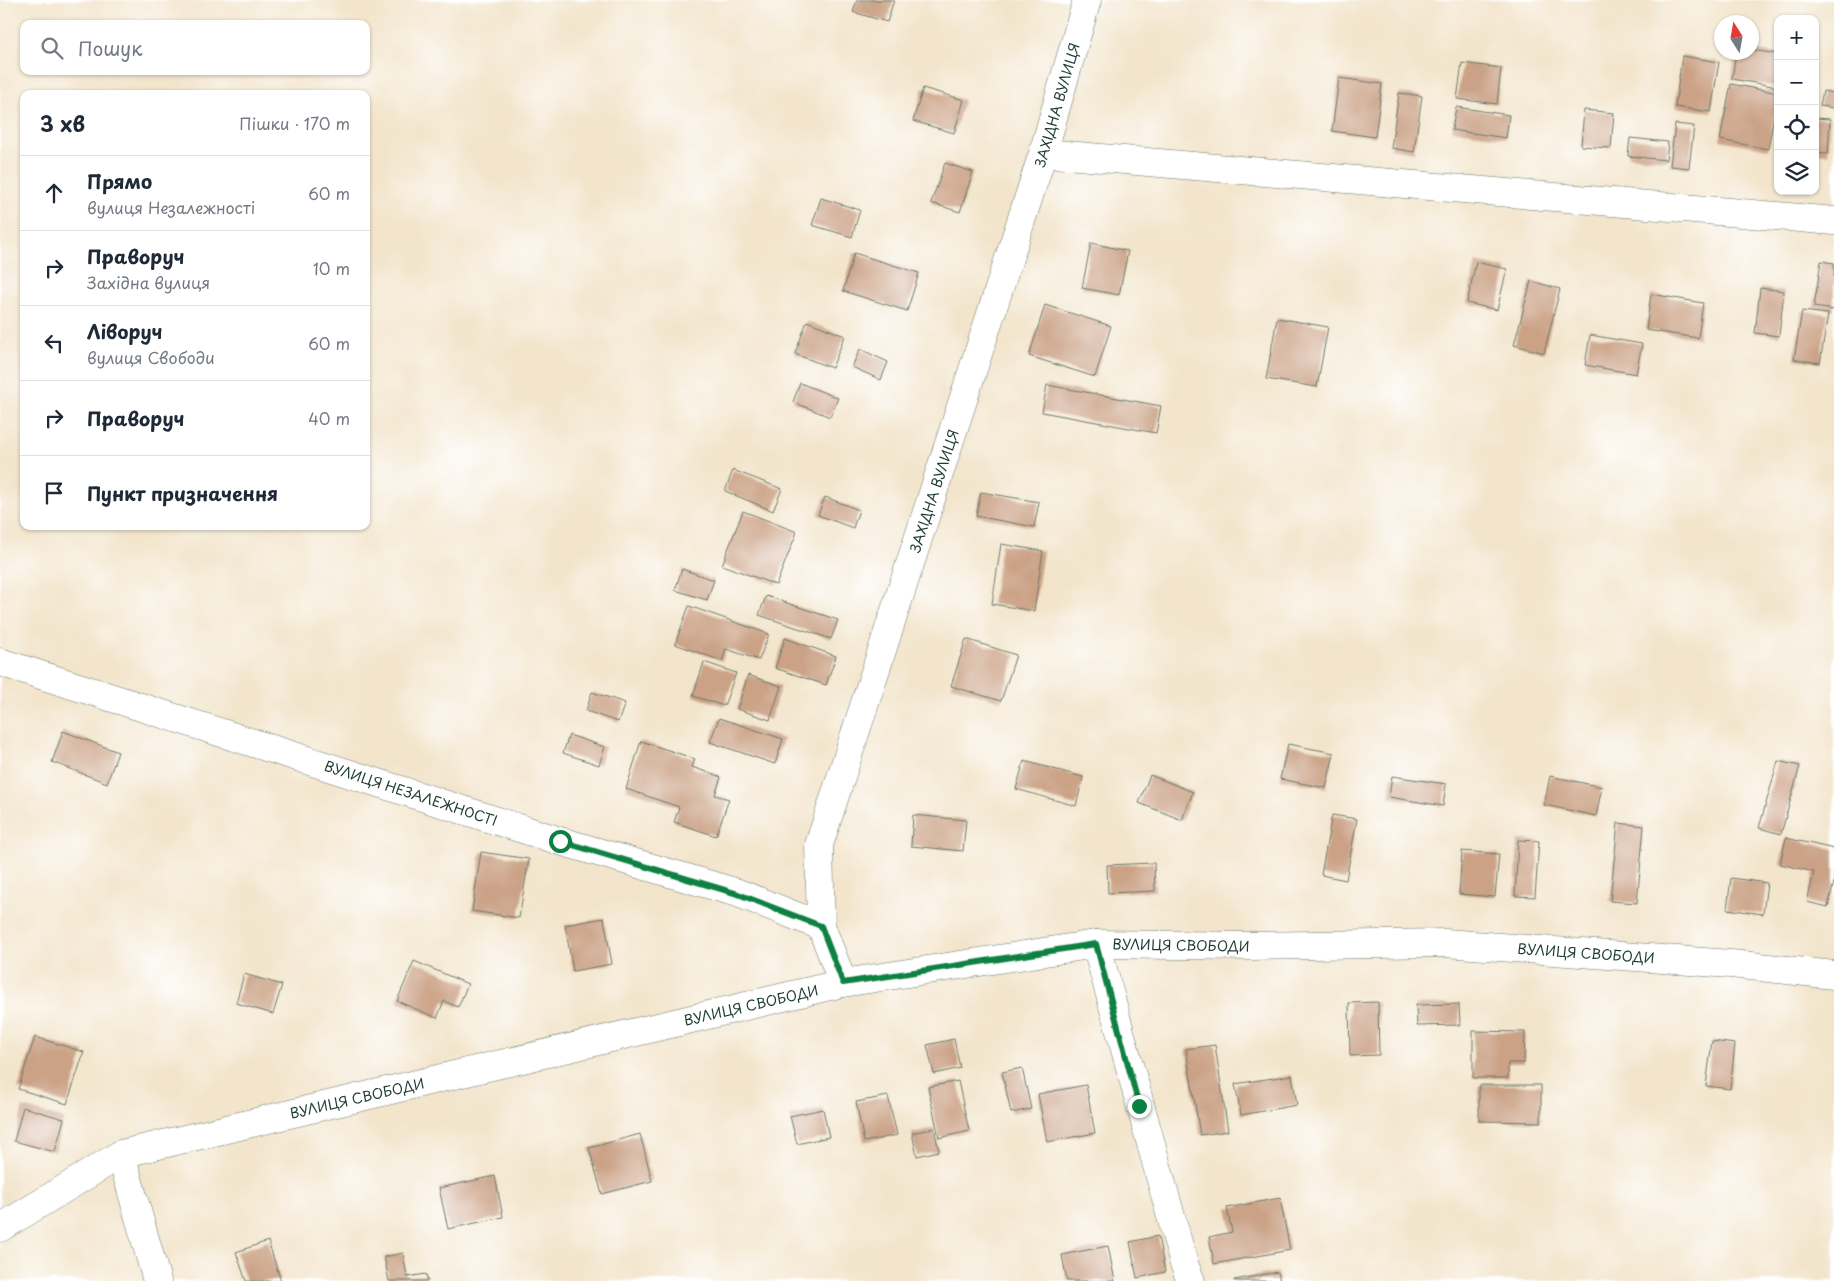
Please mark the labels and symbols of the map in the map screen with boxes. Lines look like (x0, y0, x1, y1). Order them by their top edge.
north arrow (1714, 15, 1759, 60)
street label: ЗАХІДНА ВУЛИЦЯ (1029, 40, 1085, 170)
street label: ЗАХІДНА ВУЛИЦЯ (904, 427, 964, 555)
street label: ВУЛИЦЯ НЕЗАЛЕЖНОСТІ (322, 755, 500, 831)
route start (549, 830, 572, 853)
street label: ВУЛИЦЯ СВОБОДИ (1112, 933, 1250, 957)
street label: ВУЛИЦЯ СВОБОДИ (1517, 938, 1655, 968)
street label: ВУЛИЦЯ СВОБОДИ (682, 979, 820, 1031)
street label: ВУЛИЦЯ СВОБОДИ (288, 1072, 426, 1124)
route end (1128, 1095, 1151, 1118)

